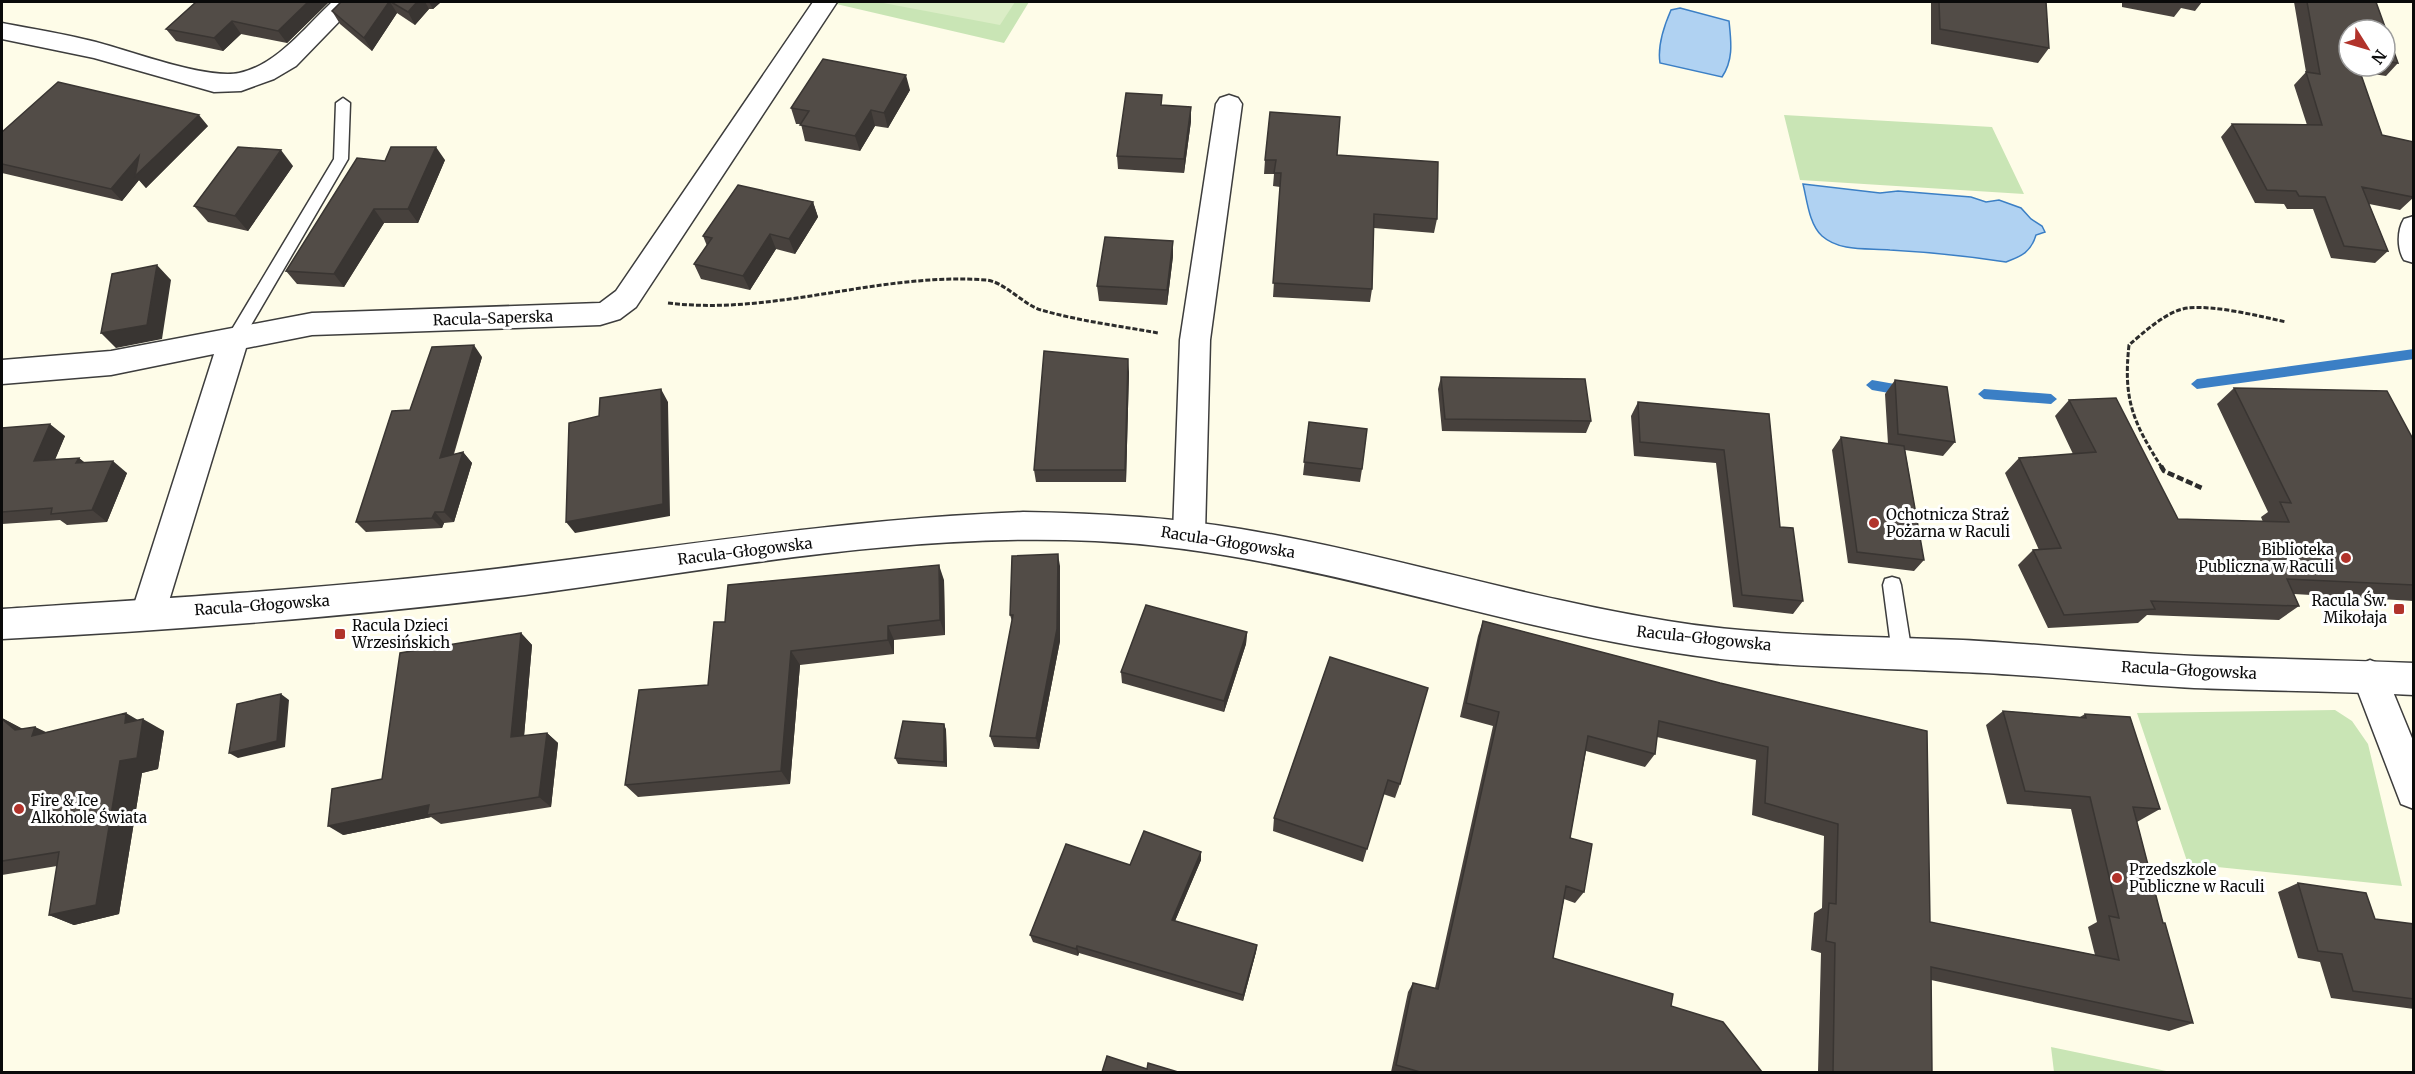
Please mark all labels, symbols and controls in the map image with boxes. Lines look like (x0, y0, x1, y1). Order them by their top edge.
north arrow (2337, 18, 2397, 78)
text: N (2367, 46, 2391, 68)
street label: Racula-Saperska (433, 306, 553, 330)
place label: Ochotnicza Straż Pożarna w Raculi (1886, 505, 2010, 541)
marker: Ochotnicza Straż Pożarna w Raculi (1867, 516, 1881, 530)
street label: Racula-Głogowska (1160, 522, 1296, 562)
street label: Racula-Głogowska (677, 533, 813, 569)
place label: Biblioteka Publiczna w Raculi (2198, 540, 2334, 576)
marker: Biblioteka Publiczna w Raculi (2339, 551, 2353, 565)
place label: Racula Św. Mikołaja (2311, 590, 2387, 627)
street label: Racula-Głogowska (194, 591, 330, 619)
marker: Racula Św. Mikołaja (2392, 602, 2406, 616)
place label: Racula Dzieci Wrzesińskich (351, 616, 450, 652)
street label: Racula-Głogowska (1636, 621, 1772, 655)
marker: Racula Dzieci Wrzesińskich (333, 627, 347, 641)
street label: Racula-Głogowska (2121, 657, 2257, 683)
place label: Fire & Ice Alkohole Świata (30, 791, 147, 827)
marker: Fire & Ice Alkohole Świata (12, 802, 26, 816)
place label: Przedszkole Publiczne w Raculi (2129, 860, 2265, 896)
marker: Przedszkole Publiczne w Raculi (2110, 871, 2124, 885)

